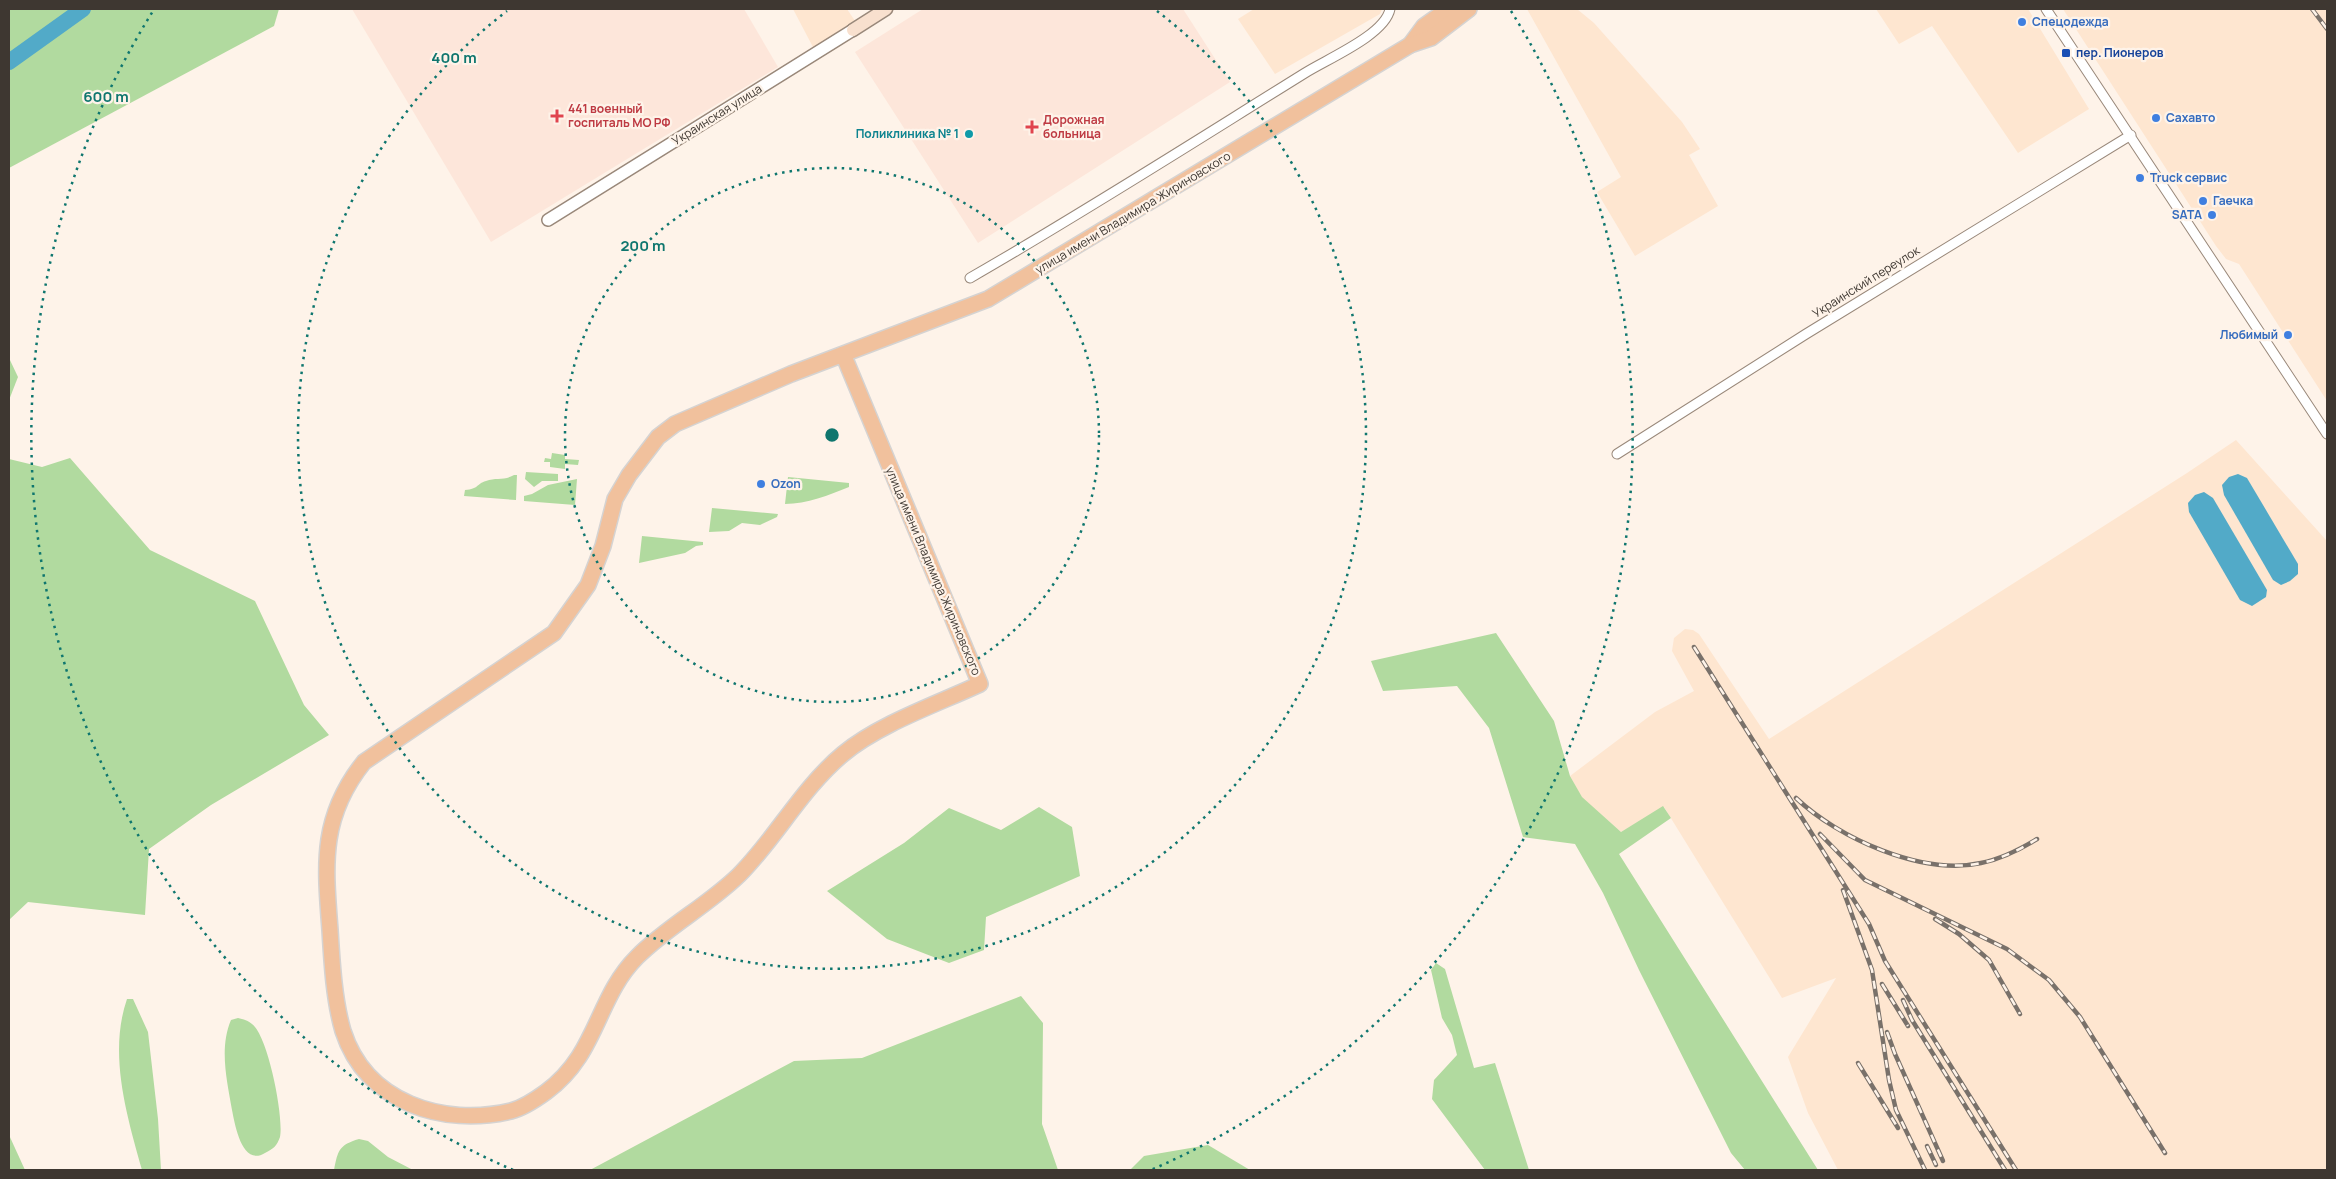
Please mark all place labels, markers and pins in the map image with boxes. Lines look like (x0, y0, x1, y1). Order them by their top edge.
place label: Спецодежда (2032, 13, 2109, 30)
marker: Спецодежда (2016, 16, 2028, 28)
place label: пер. Пионеров (2076, 44, 2164, 61)
marker: пер. Пионеров (2060, 47, 2072, 59)
place label: 441 военный госпиталь МО РФ (568, 100, 670, 131)
marker: 441 военный госпиталь МО РФ (550, 109, 564, 123)
place label: Сахавто (2166, 109, 2215, 126)
place label: Дорожная больница (1043, 111, 1105, 142)
marker: Сахавто (2150, 112, 2162, 124)
marker: Дорожная больница (1025, 120, 1039, 134)
place label: Поликлиника № 1 (856, 125, 959, 142)
marker: Поликлиника № 1 (963, 128, 975, 140)
place label: Truck сервис (2150, 169, 2227, 186)
marker: Truck сервис (2134, 172, 2146, 184)
place label: Гаечка (2213, 192, 2253, 209)
marker: Гаечка (2197, 195, 2209, 207)
place label: SATA (2172, 206, 2202, 223)
marker: SATA (2206, 209, 2218, 221)
place label: Любимый (2220, 326, 2278, 343)
marker: Любимый (2282, 329, 2294, 341)
centre of rings (823, 426, 841, 444)
place label: Ozon (771, 475, 801, 492)
marker: Ozon (755, 478, 767, 490)

